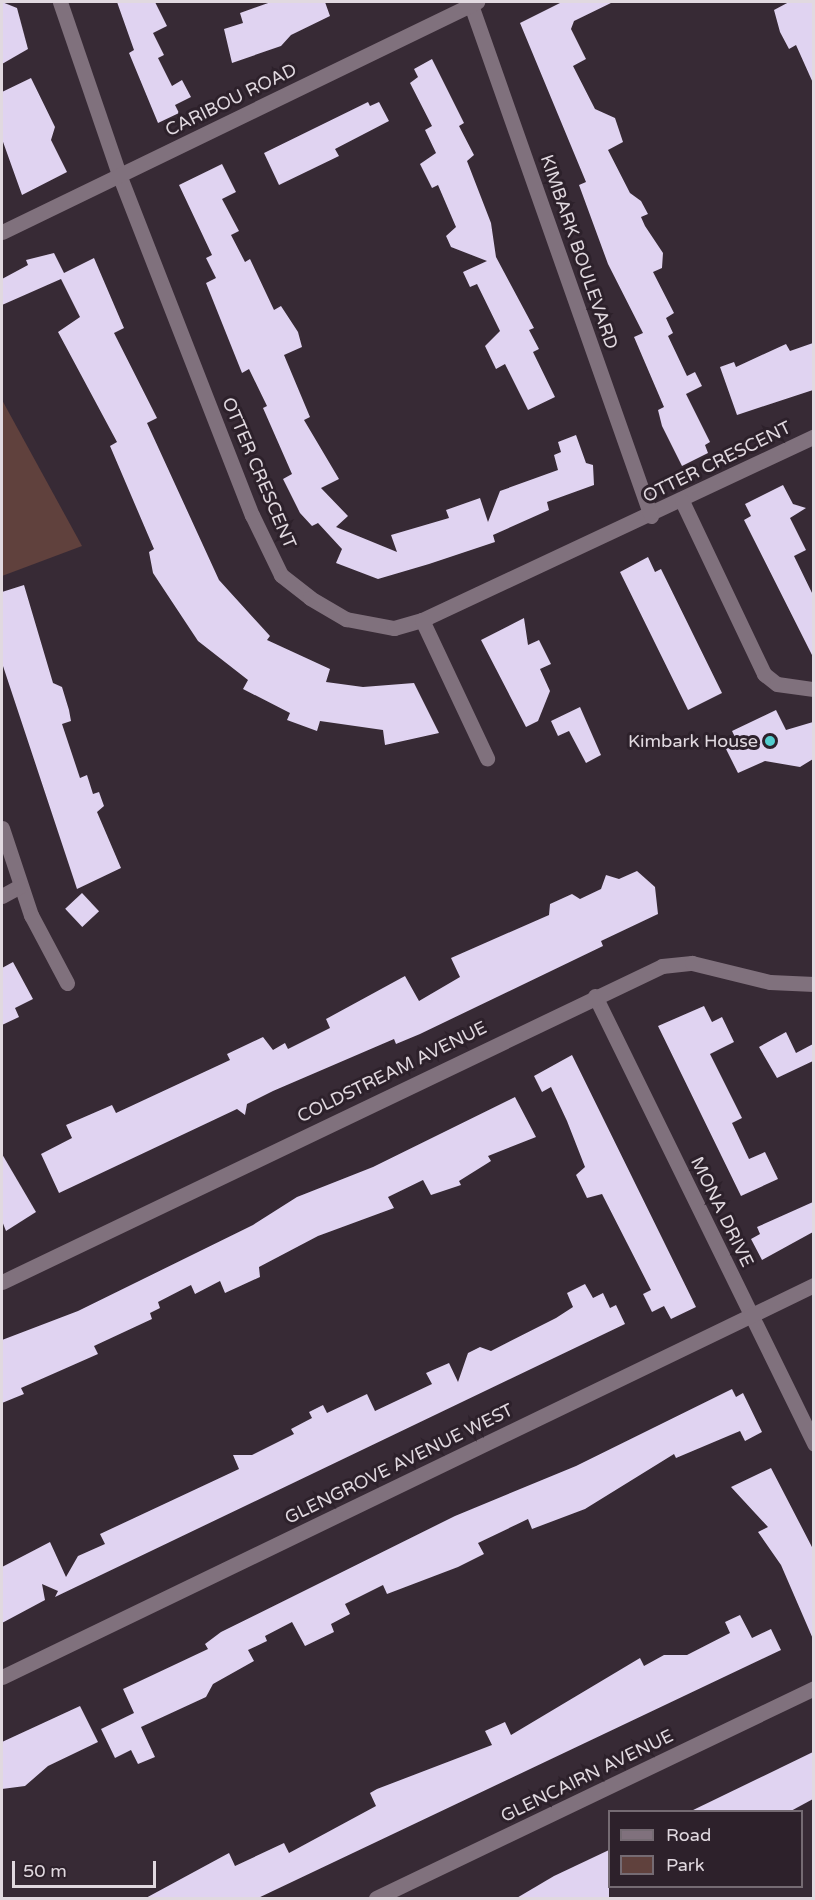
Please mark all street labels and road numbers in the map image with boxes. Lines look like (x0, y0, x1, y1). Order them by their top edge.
street label: CARIBOU ROAD (162, 59, 300, 141)
street label: KIMBARK BOULEVARD (536, 152, 622, 352)
street label: OTTER CRESCENT (217, 394, 301, 552)
street label: OTTER CRESCENT (639, 417, 795, 507)
street label: COLDSTREAM AVENUE (294, 1017, 490, 1127)
street label: MONA DRIVE (686, 1153, 758, 1271)
street label: GLENGROVE AVENUE WEST (281, 1399, 517, 1529)
street label: GLENCAIRN AVENUE (497, 1725, 677, 1827)

